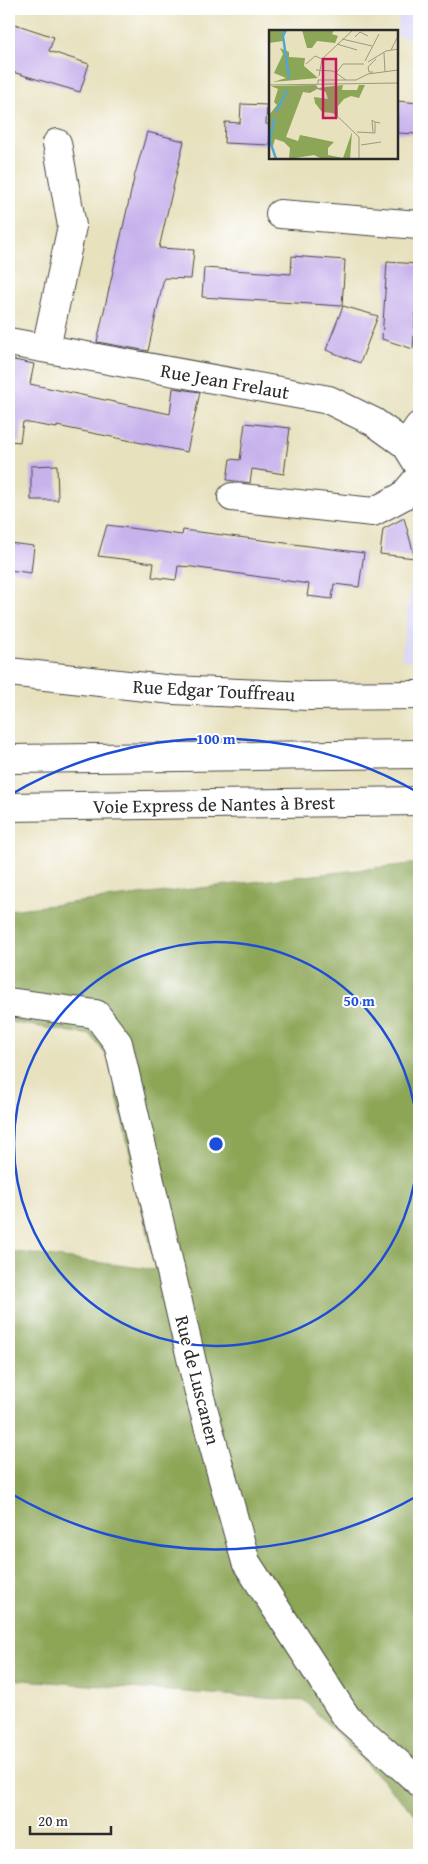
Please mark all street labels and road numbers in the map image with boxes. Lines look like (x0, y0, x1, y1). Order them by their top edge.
street label: Rue Jean Frelaut (159, 356, 292, 406)
street label: Rue Edgar Touffreau (132, 672, 296, 708)
street label: Voie Express de Nantes à Brest (93, 788, 336, 820)
street label: Rue de Luscanen (168, 1312, 228, 1448)

